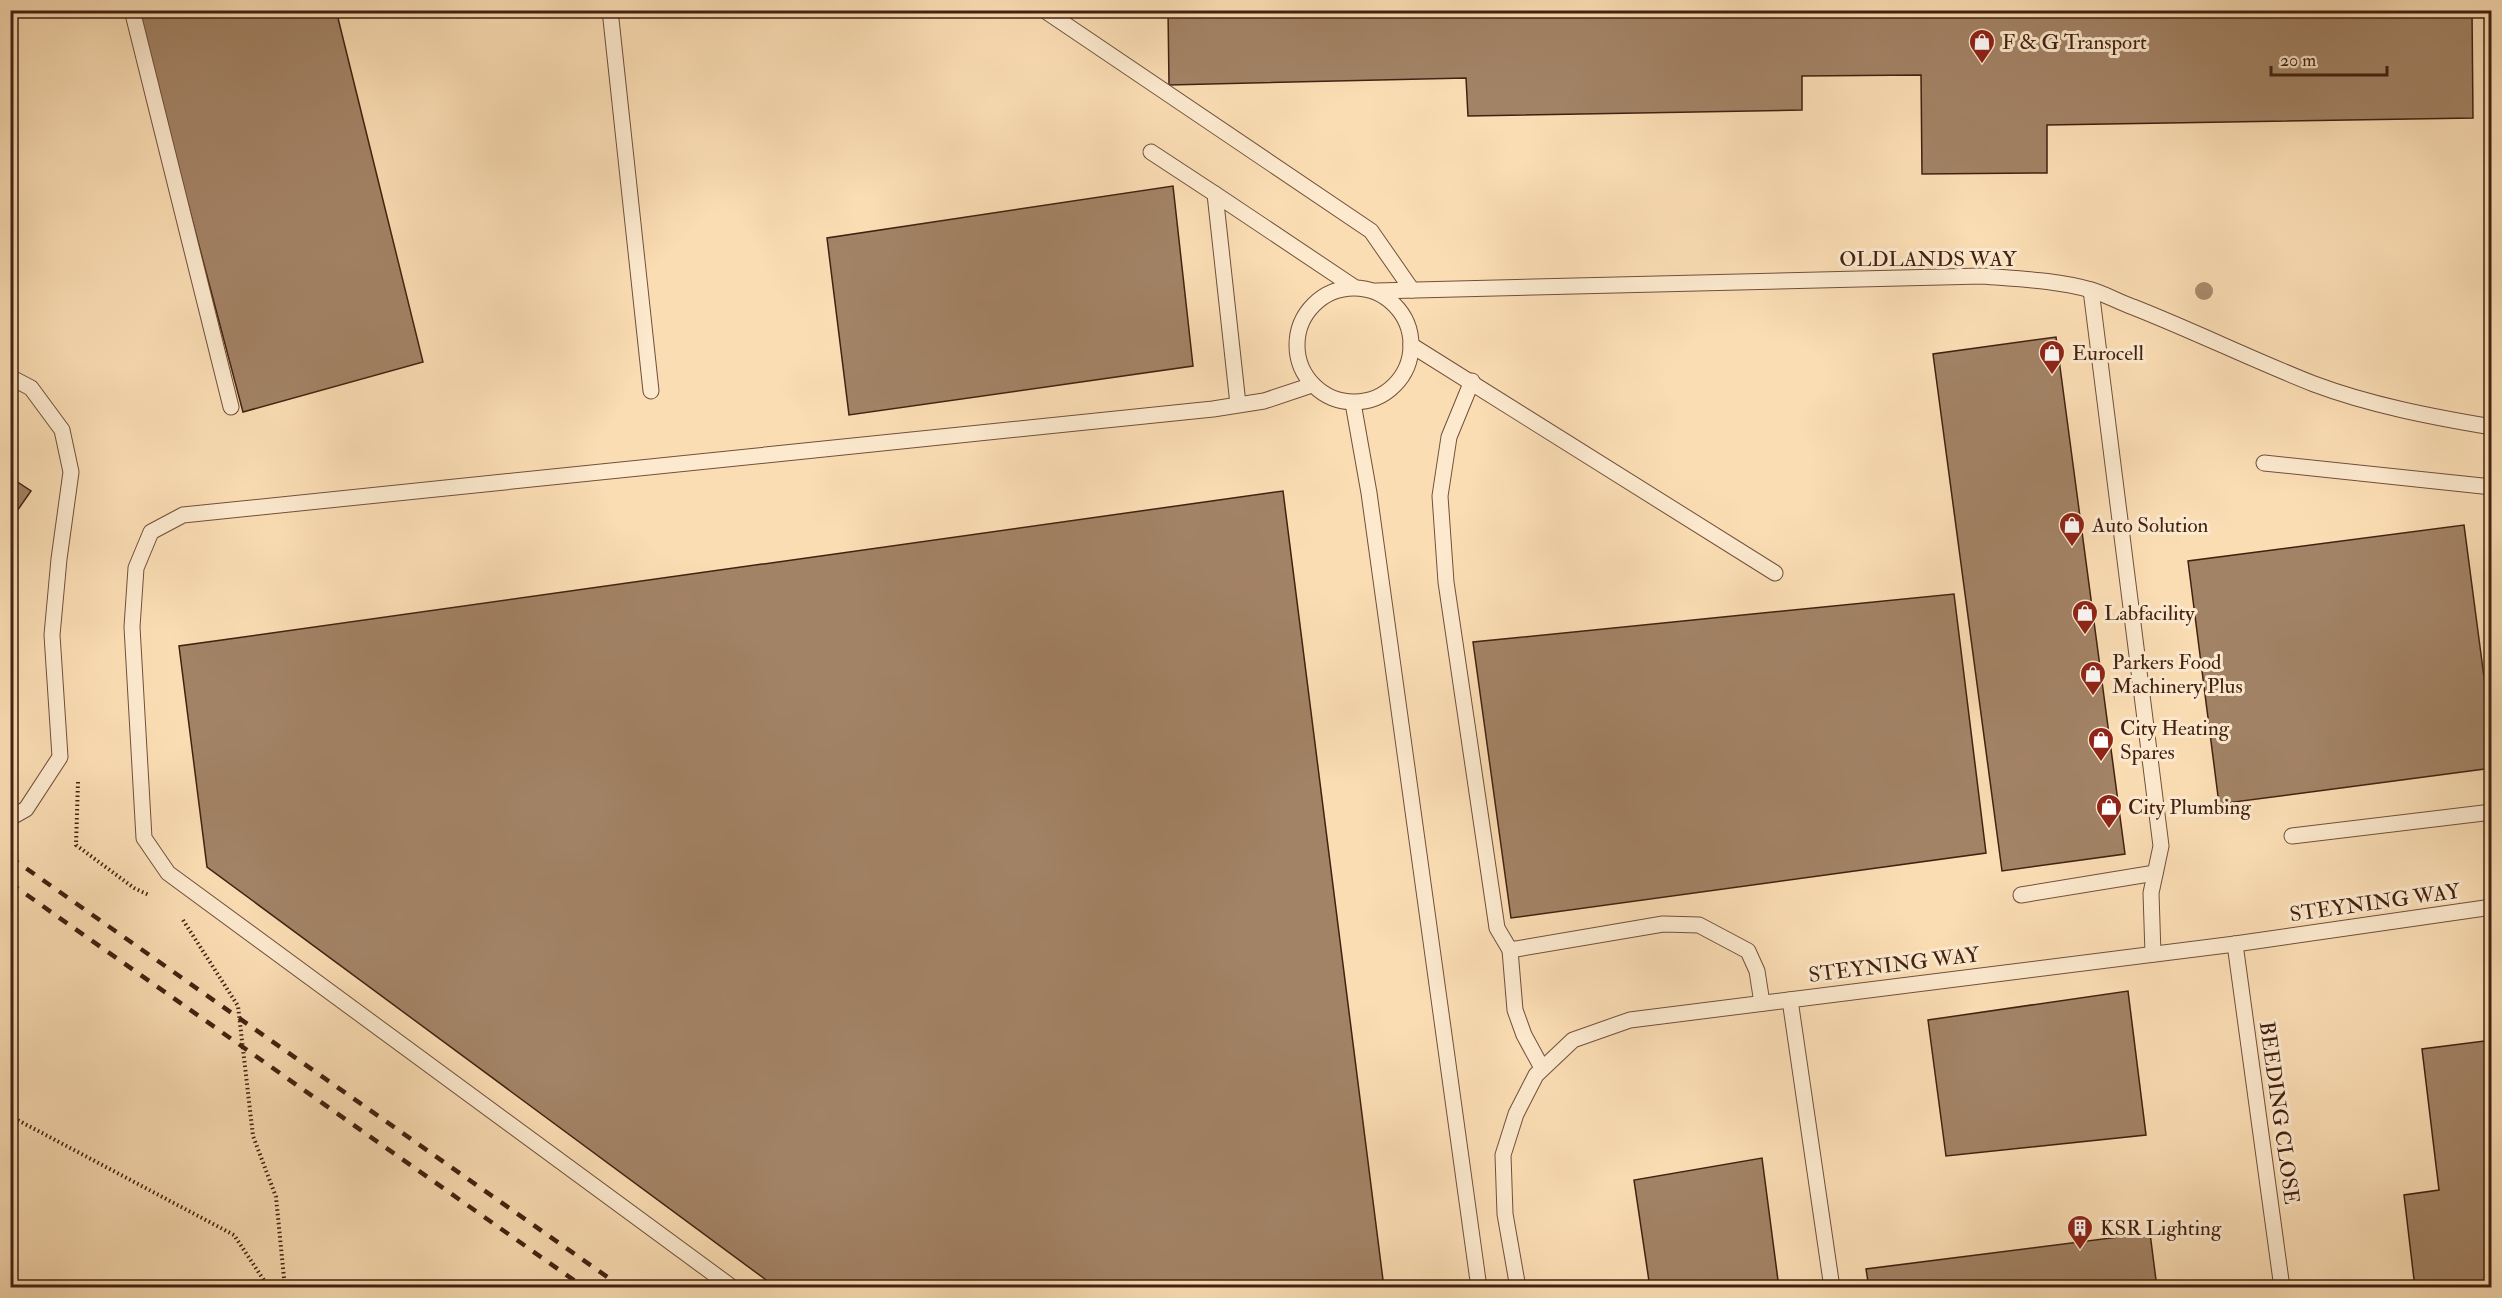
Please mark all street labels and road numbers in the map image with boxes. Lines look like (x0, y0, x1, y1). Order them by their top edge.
street label: OLDLANDS WAY (1839, 246, 2017, 273)
street label: STEYNING WAY (2288, 878, 2463, 928)
street label: STEYNING WAY (1807, 941, 1982, 989)
street label: BEEDING CLOSE (2253, 1020, 2305, 1206)

